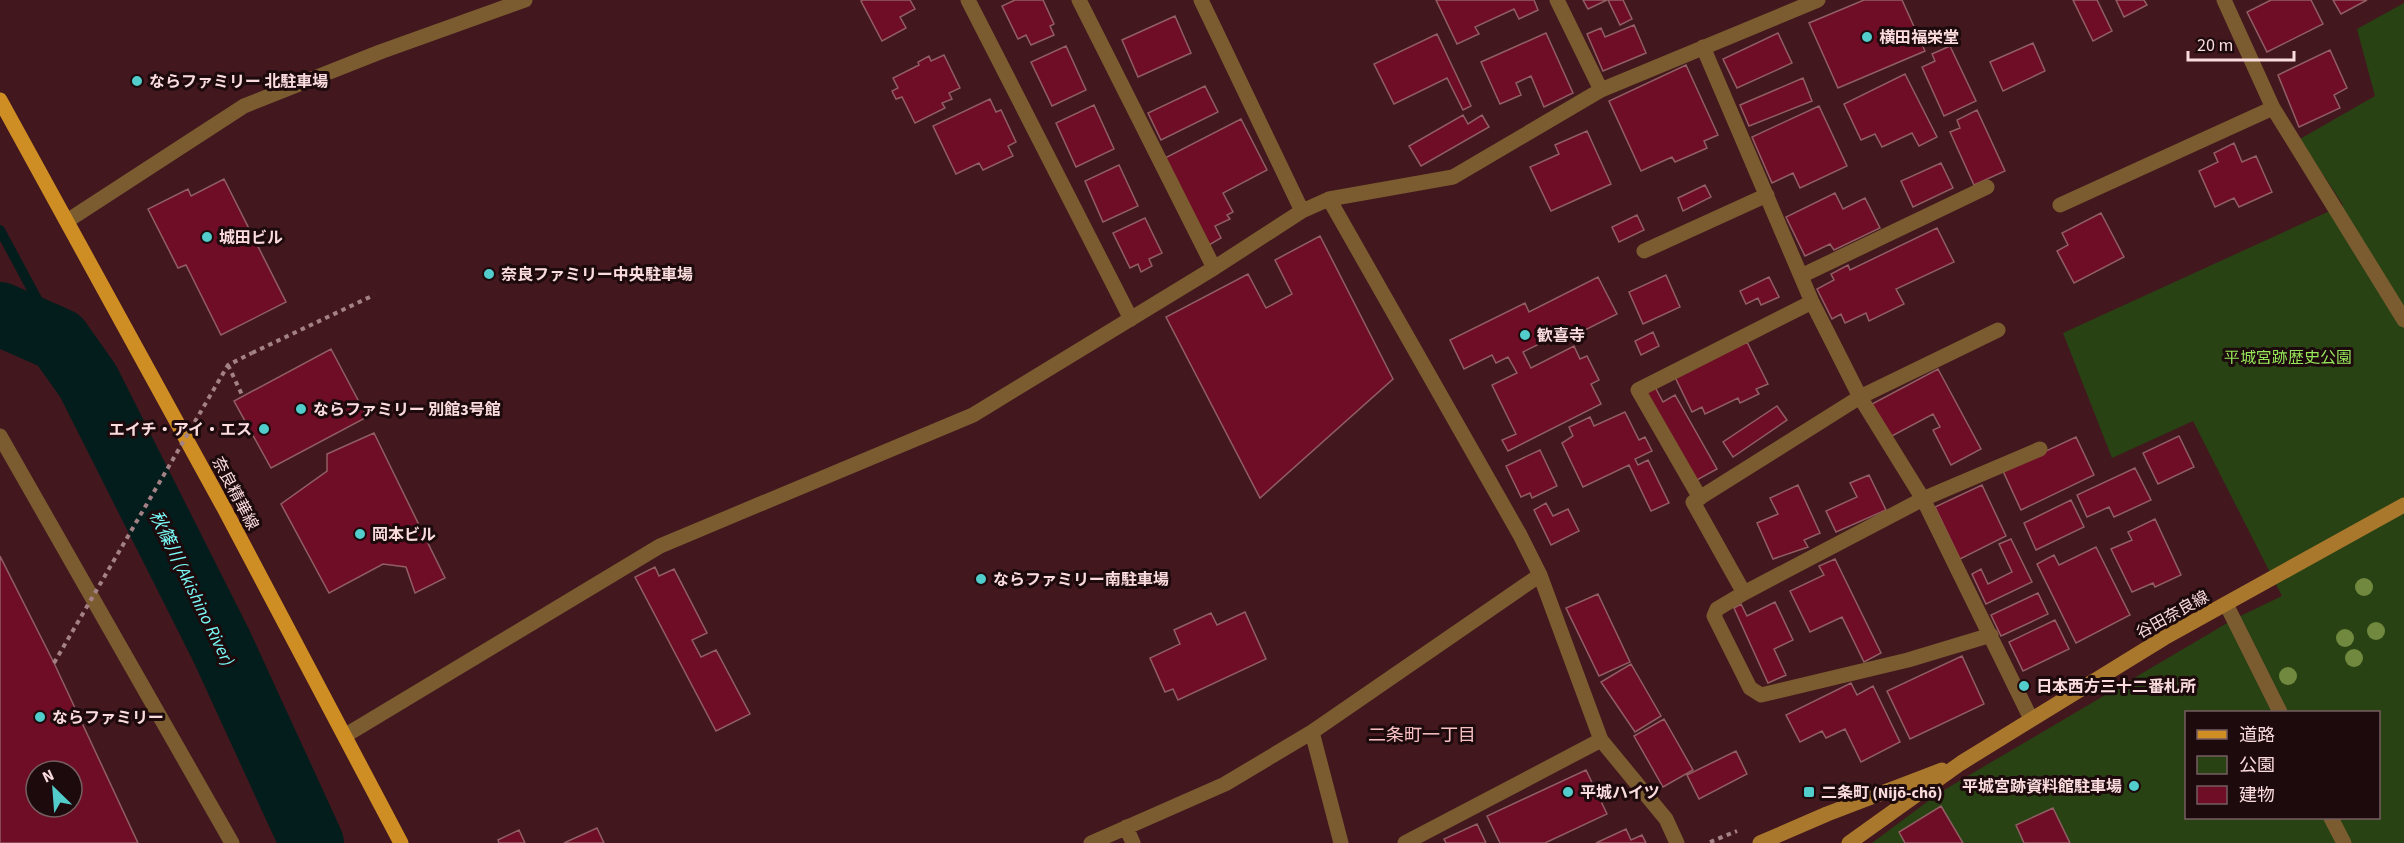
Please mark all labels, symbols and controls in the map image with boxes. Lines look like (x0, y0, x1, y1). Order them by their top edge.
scale bar (2188, 24, 2294, 62)
place label: 横田福栄堂 (1879, 27, 1959, 49)
marker: 横田福栄堂 (1860, 30, 1874, 44)
text: 20 m (2197, 33, 2233, 58)
place label: ならファミリー 北駐車場 (149, 71, 328, 93)
marker: ならファミリー 北駐車場 (130, 74, 144, 88)
place label: 城田ビル (219, 227, 283, 249)
marker: 城田ビル (200, 230, 214, 244)
place label: 奈良ファミリー中央駐車場 (501, 264, 693, 286)
marker: 奈良ファミリー中央駐車場 (482, 267, 496, 281)
place label: 歓喜寺 (1537, 325, 1585, 347)
marker: 歓喜寺 (1518, 328, 1532, 342)
park label: 平城宮跡歴史公園 (2224, 347, 2352, 369)
place label: ならファミリー 別館3号館 (313, 399, 501, 421)
marker: ならファミリー 別館3号館 (294, 402, 308, 416)
place label: エイチ・アイ・エス (109, 419, 252, 441)
marker: エイチ・アイ・エス (257, 422, 271, 436)
street label: 奈良精華線 (207, 453, 264, 534)
water label: 秋篠川 (Akishino River) (143, 506, 240, 670)
place label: 岡本ビル (372, 524, 436, 546)
marker: 岡本ビル (353, 527, 367, 541)
place label: ならファミリー南駐車場 (993, 569, 1169, 591)
marker: ならファミリー南駐車場 (974, 572, 988, 586)
street label: 谷田奈良線 (2132, 586, 2213, 644)
place label: 日本西方三十二番札所 (2036, 676, 2196, 698)
marker: 日本西方三十二番札所 (2017, 679, 2031, 693)
place label: ならファミリー (52, 707, 164, 729)
marker: ならファミリー (33, 710, 47, 724)
legend (2185, 711, 2380, 819)
district label: 二条町一丁目 (1368, 723, 1476, 748)
text: 道路 (2239, 723, 2275, 748)
text: 公園 (2239, 753, 2275, 778)
north arrow (24, 759, 84, 819)
text: N (39, 764, 58, 789)
place label: 平城宮跡資料館駐車場 (1962, 776, 2122, 798)
marker: 平城宮跡資料館駐車場 (2127, 779, 2141, 793)
place label: 平城ハイツ (1580, 782, 1660, 804)
place label: 二条町 (Nijō-chō) (1821, 782, 1942, 804)
text: 建物 (2239, 783, 2275, 808)
marker: 平城ハイツ (1561, 785, 1575, 799)
marker: 二条町 (Nijō-chō) (1802, 785, 1816, 799)

